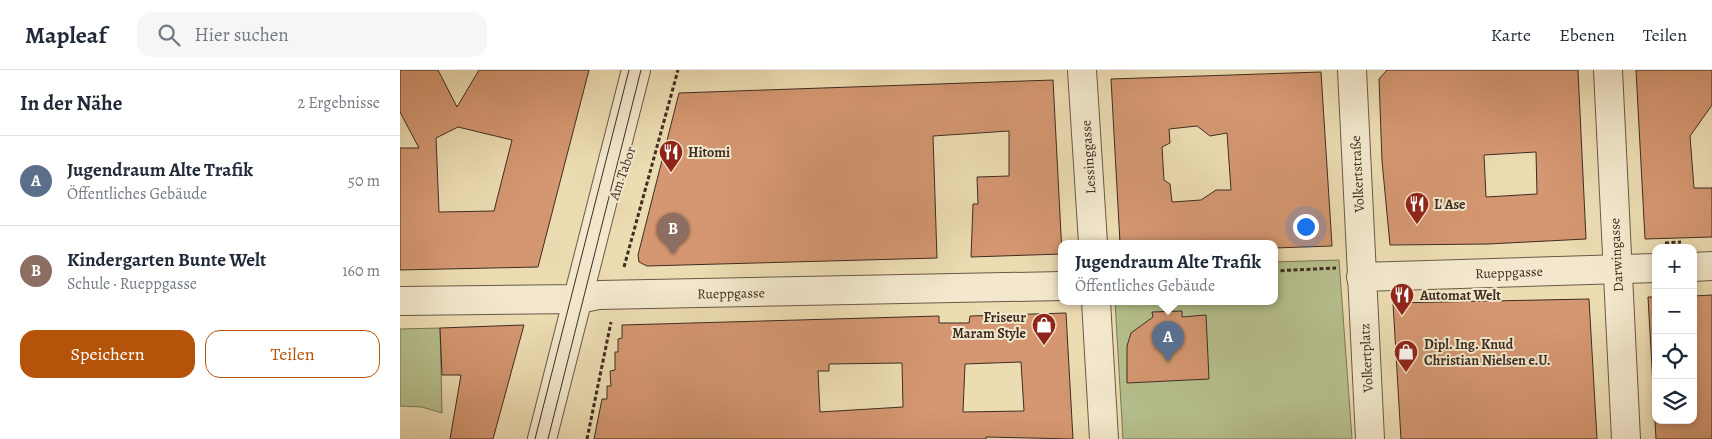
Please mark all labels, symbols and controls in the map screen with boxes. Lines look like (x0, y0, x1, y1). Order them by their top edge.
search box (137, 12, 487, 57)
text: Mapleaf (25, 19, 107, 51)
icon: search (155, 21, 183, 49)
text: Hier suchen (195, 22, 289, 48)
text: Karte (1491, 23, 1531, 47)
text: Ebenen (1559, 23, 1615, 47)
text: Teilen (1643, 23, 1687, 47)
text: In der Nähe (20, 89, 122, 117)
text: 2 Ergebnisse (298, 92, 380, 114)
street label: Lessinggasse (1076, 119, 1101, 195)
street label: Volkertstraße (1346, 135, 1369, 214)
restaurant icon: Hitomi (658, 139, 684, 173)
street label: Am Tabor (604, 143, 641, 203)
place label: Hitomi (688, 143, 730, 162)
text: Jugendraum Alte Trafik (67, 157, 253, 183)
text: A (31, 170, 41, 192)
text: 50 m (348, 170, 380, 192)
text: Öffentliches Gebäude (67, 183, 207, 205)
restaurant icon: L' Ase (1404, 191, 1430, 225)
place label: L' Ase (1434, 195, 1466, 214)
pin: B (657, 213, 689, 254)
your location (1293, 214, 1319, 240)
street label: Darwingasse (1605, 217, 1628, 293)
popup (1058, 240, 1278, 305)
map controls (1652, 244, 1697, 424)
button: + (1652, 244, 1697, 289)
text: Kindergarten Bunte Welt (67, 247, 266, 273)
text: Jugendraum Alte Trafik (1075, 249, 1261, 275)
text: B (31, 260, 41, 282)
text: 160 m (342, 260, 380, 282)
street label: Rueppgasse (1475, 262, 1543, 283)
text: Schule · Rueppgasse (67, 273, 197, 295)
text: Öffentliches Gebäude (1075, 275, 1215, 297)
restaurant icon: Automat Welt (1389, 282, 1415, 316)
street label: Rueppgasse (697, 283, 765, 304)
place label: Automat Welt (1419, 286, 1501, 305)
button: − (1652, 289, 1697, 334)
place label: Friseur Maram Style (952, 308, 1027, 343)
shop icon: Friseur Maram Style (1031, 312, 1057, 346)
pin: A (1152, 321, 1184, 362)
street label: Volkertplatz (1355, 323, 1378, 394)
button: Speichern (20, 330, 195, 378)
button: Teilen (205, 330, 380, 378)
button: locate (1652, 334, 1697, 379)
place label: Dipl. Ing. Knud Christian Nielsen e.U. (1424, 335, 1550, 370)
shop icon: Dipl. Ing. Knud Christian Nielsen e.U. (1393, 339, 1419, 373)
button: layers (1652, 379, 1697, 424)

